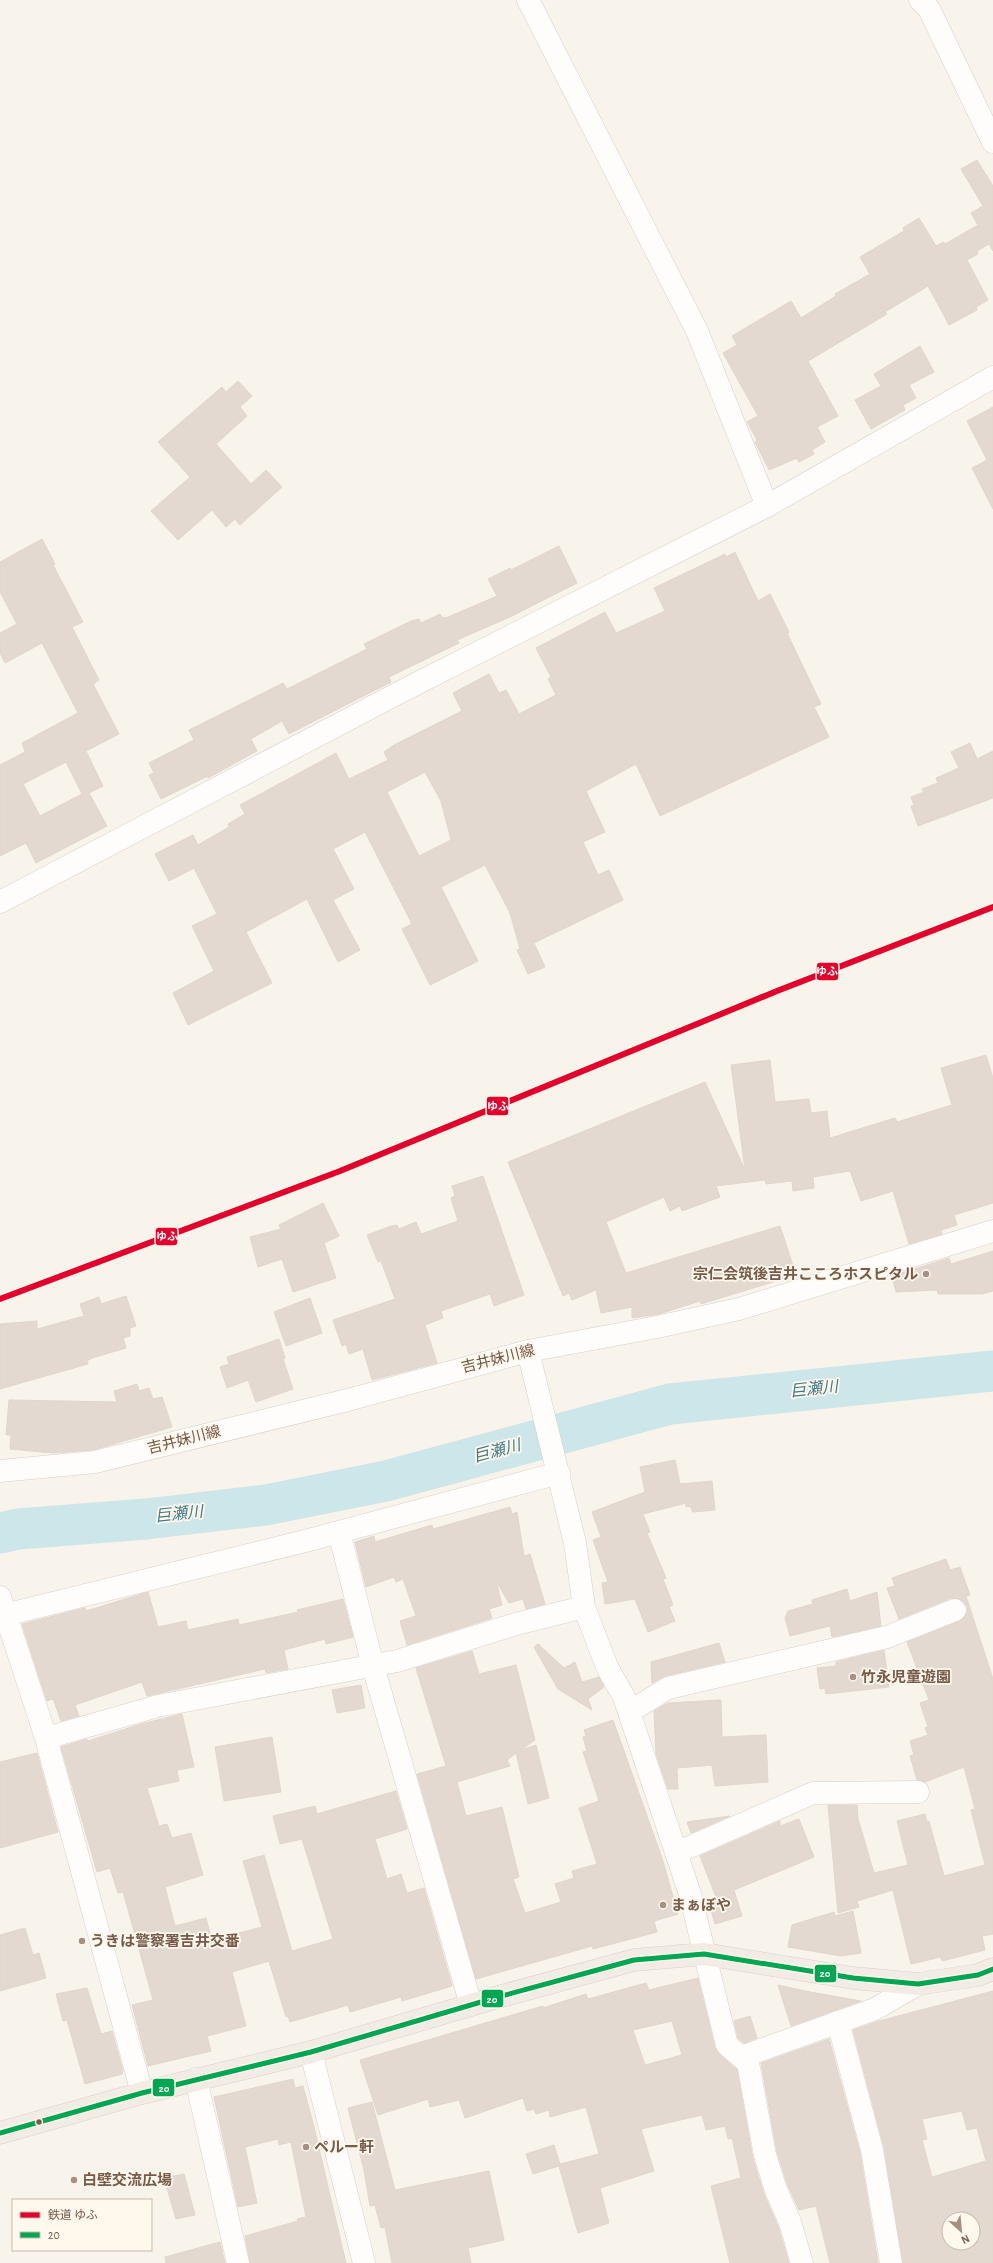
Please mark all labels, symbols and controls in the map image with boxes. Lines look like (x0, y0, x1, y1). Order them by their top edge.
line badge: ゆふ (816, 962, 839, 981)
text: ゆふ (816, 965, 838, 977)
line badge: ゆふ (486, 1096, 509, 1116)
text: ゆふ (487, 1100, 509, 1112)
line badge: ゆふ (155, 1227, 178, 1246)
text: ゆふ (156, 1230, 178, 1242)
place label: 宗仁会筑後吉井こころホスピタル (693, 1265, 918, 1282)
marker: 宗仁会筑後吉井こころホスピタル (921, 1269, 931, 1279)
street label: 吉井妹川線 (459, 1341, 536, 1375)
water label: 巨瀬川 (789, 1377, 841, 1399)
street label: 吉井妹川線 (145, 1422, 222, 1456)
water label: 巨瀬川 (471, 1436, 524, 1465)
water label: 巨瀬川 (154, 1502, 206, 1524)
place label: 竹永児童遊園 (861, 1668, 951, 1685)
marker: 竹永児童遊園 (848, 1672, 858, 1682)
place label: まぁぼや (671, 1897, 731, 1913)
marker: まぁぼや (658, 1900, 668, 1910)
place label: うきは警察署吉井交番 (90, 1932, 240, 1949)
marker: うきは警察署吉井交番 (77, 1936, 87, 1946)
line badge: 20 (814, 1964, 837, 1983)
text: 20 (820, 1968, 831, 1979)
line badge: 20 (481, 1989, 504, 2008)
text: 20 (487, 1994, 498, 2005)
line badge: 20 (152, 2078, 175, 2097)
text: 20 (159, 2083, 170, 2094)
unlabelled marker (34, 2117, 44, 2127)
place label: ペルー軒 (314, 2139, 374, 2155)
marker: ペルー軒 (301, 2142, 311, 2152)
place label: 白壁交流広場 (82, 2171, 172, 2188)
marker: 白壁交流広場 (69, 2175, 79, 2185)
legend (12, 2199, 152, 2251)
text: 鉄道 ゆふ (48, 2208, 98, 2221)
north arrow (941, 2211, 981, 2251)
text: 20 (48, 2229, 60, 2241)
text: N (959, 2233, 971, 2246)

